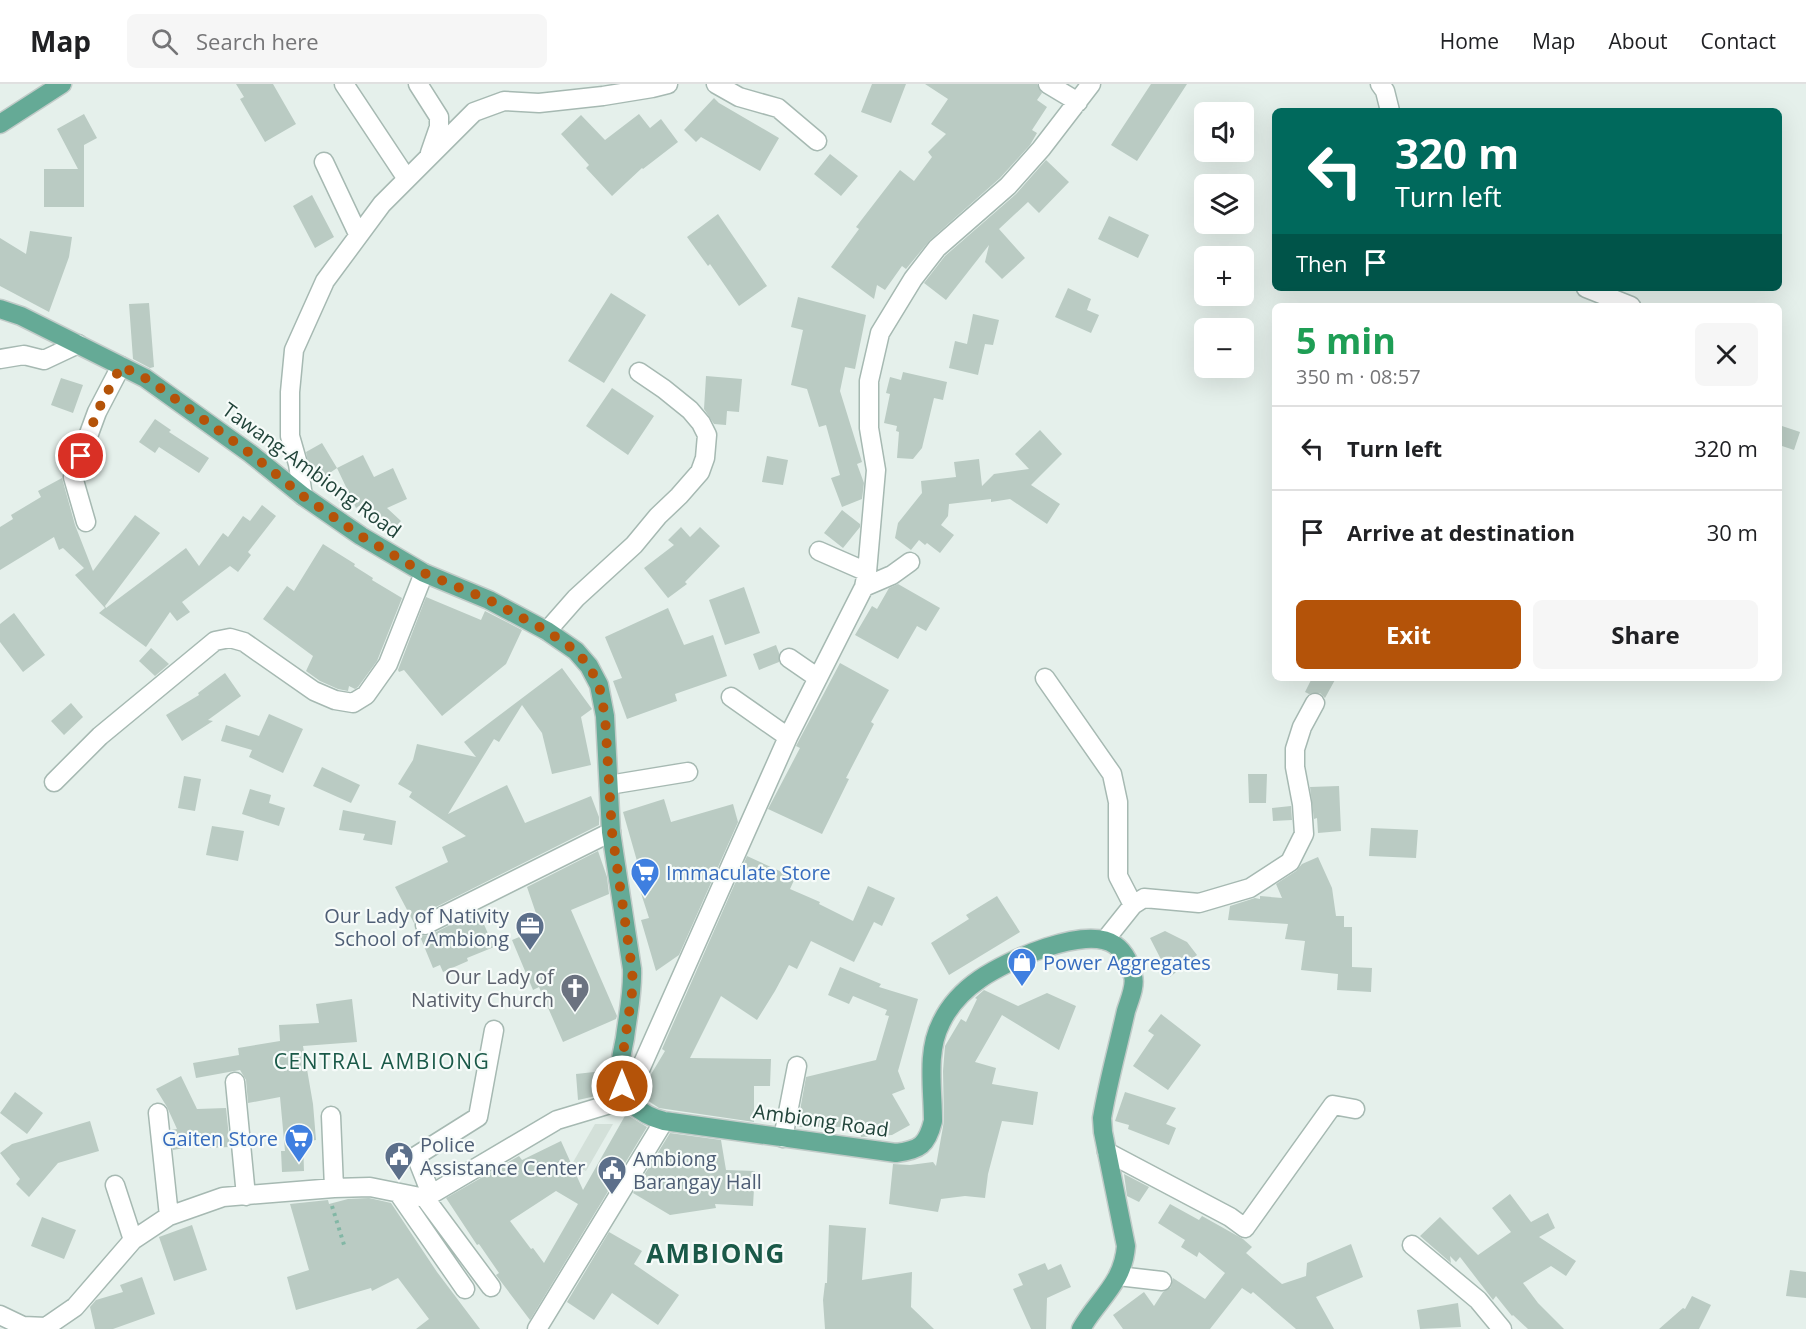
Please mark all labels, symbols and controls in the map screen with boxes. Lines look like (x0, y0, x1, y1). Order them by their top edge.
search box (127, 14, 547, 68)
text: Map (30, 22, 91, 60)
icon: search (148, 25, 181, 58)
text: Search here (196, 26, 319, 56)
text: Home (1440, 27, 1499, 55)
text: Map (1532, 27, 1575, 55)
text: About (1608, 27, 1668, 55)
text: Contact (1701, 27, 1776, 55)
map controls (1194, 102, 1254, 378)
button: sound (1194, 102, 1254, 162)
text: 320 m (1395, 124, 1519, 181)
icon: left (1296, 132, 1374, 210)
button: layers (1194, 174, 1254, 234)
text: Turn left (1395, 178, 1502, 215)
button: + (1194, 246, 1254, 306)
icon: arrive (1359, 246, 1392, 279)
text: Then (1296, 248, 1347, 278)
text: 5 min (1296, 316, 1396, 365)
button: − (1194, 318, 1254, 378)
button: close (1695, 323, 1758, 386)
text: 350 m · 08:57 (1296, 363, 1421, 390)
street label: Tawang-Ambiong Road (217, 396, 407, 544)
pin (55, 430, 106, 481)
icon: left (1296, 432, 1329, 465)
text: Turn left (1347, 433, 1442, 463)
text: 320 m (1694, 433, 1758, 463)
icon: arrive (64, 439, 97, 472)
icon: arrive (1296, 516, 1329, 549)
text: Arrive at destination (1347, 517, 1575, 547)
text: 30 m (1707, 517, 1758, 547)
button: Exit (1296, 600, 1521, 669)
button: Share (1533, 600, 1758, 669)
supermarket icon: Immaculate Store (629, 856, 661, 898)
place label: Immaculate Store (666, 859, 831, 886)
place label: Our Lady of Nativity School of Ambiong (324, 902, 510, 952)
office icon: Our Lady of Nativity School of Ambiong (514, 910, 546, 952)
shop icon: Power Aggregates (1006, 946, 1038, 988)
place label: Power Aggregates (1043, 949, 1211, 976)
place label: Our Lady of Nativity Church (411, 963, 555, 1013)
church icon: Our Lady of Nativity Church (559, 972, 591, 1014)
district label: CENTRAL AMBIONG (274, 1047, 490, 1075)
position arrow (590, 1054, 654, 1118)
street label: Ambiong Road (752, 1097, 890, 1143)
supermarket icon: Gaiten Store (283, 1122, 315, 1164)
place label: Gaiten Store (162, 1125, 278, 1152)
place label: Police Assistance Center (420, 1131, 585, 1181)
public building icon: Police Assistance Center (383, 1140, 415, 1182)
place label: Ambiong Barangay Hall (633, 1145, 762, 1195)
public building icon: Ambiong Barangay Hall (596, 1154, 628, 1196)
district label: AMBIONG (646, 1235, 786, 1271)

